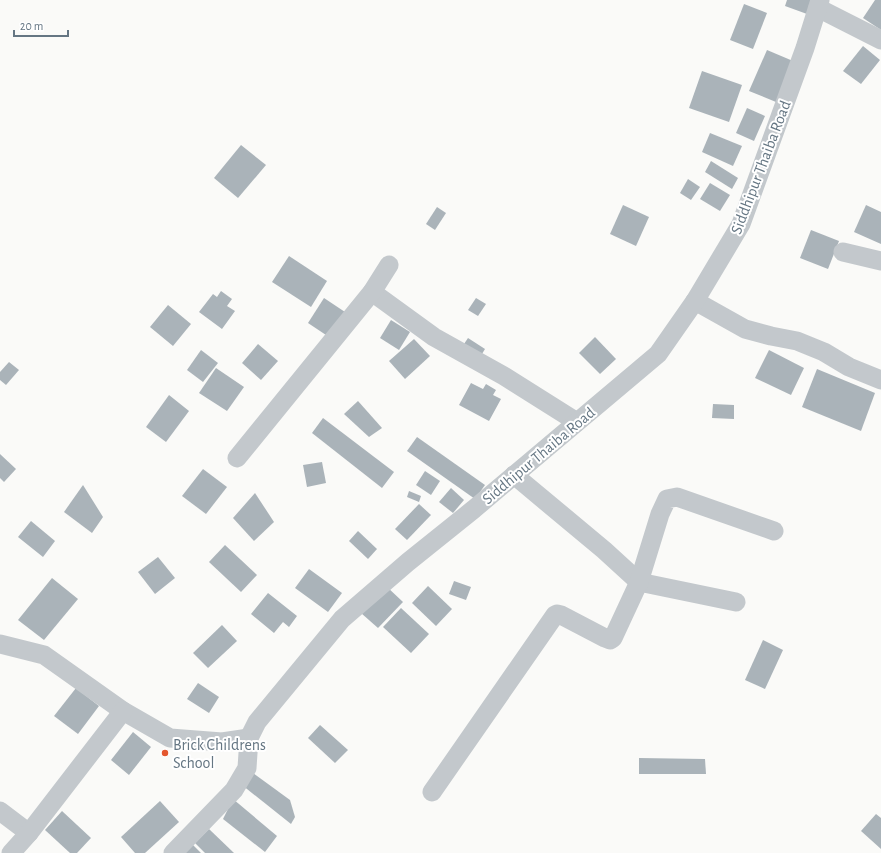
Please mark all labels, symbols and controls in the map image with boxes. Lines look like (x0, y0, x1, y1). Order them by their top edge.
scale bar (14, 12, 68, 38)
text: 20 m (20, 20, 43, 32)
street label: Siddhipur Thaiba Road (728, 98, 794, 236)
street label: Siddhipur Thaiba Road (479, 404, 598, 507)
place label: Brick Childrens School (173, 737, 266, 771)
marker: Brick Childrens School (160, 748, 170, 758)

